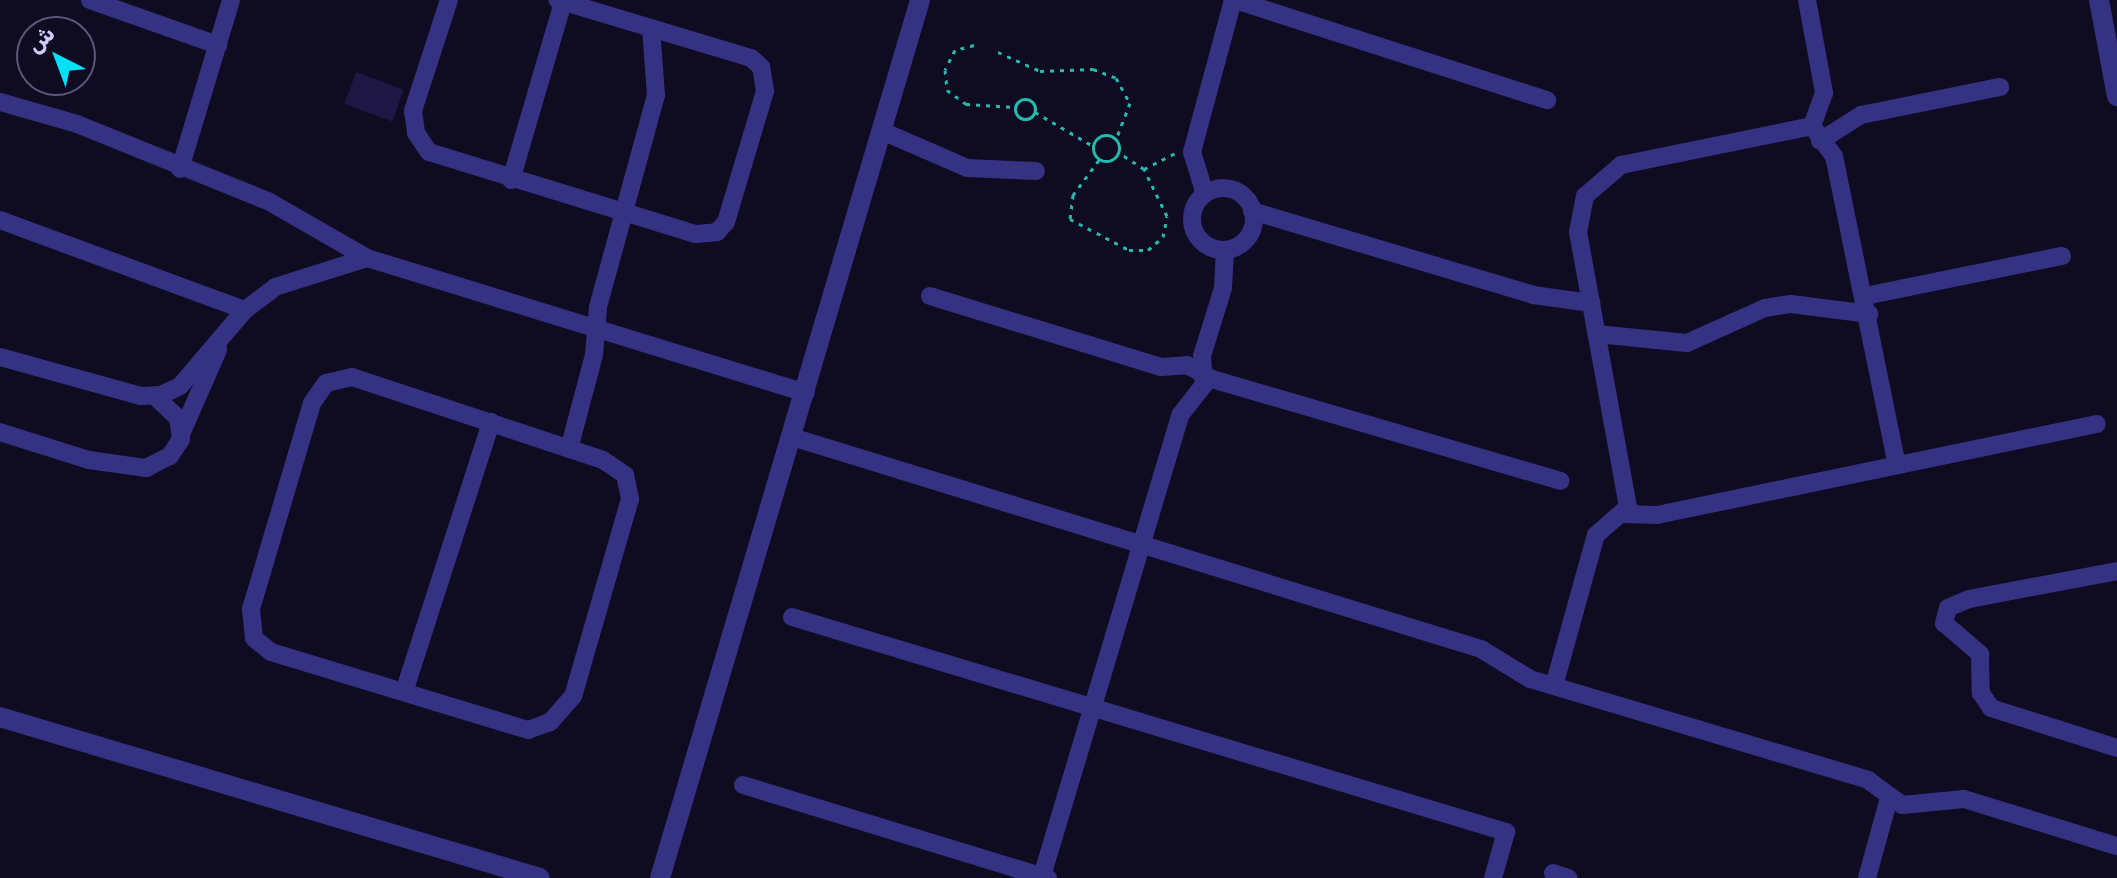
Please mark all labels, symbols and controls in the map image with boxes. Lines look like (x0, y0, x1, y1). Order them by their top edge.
north arrow (16, 16, 96, 96)
text: ش (22, 20, 60, 59)

